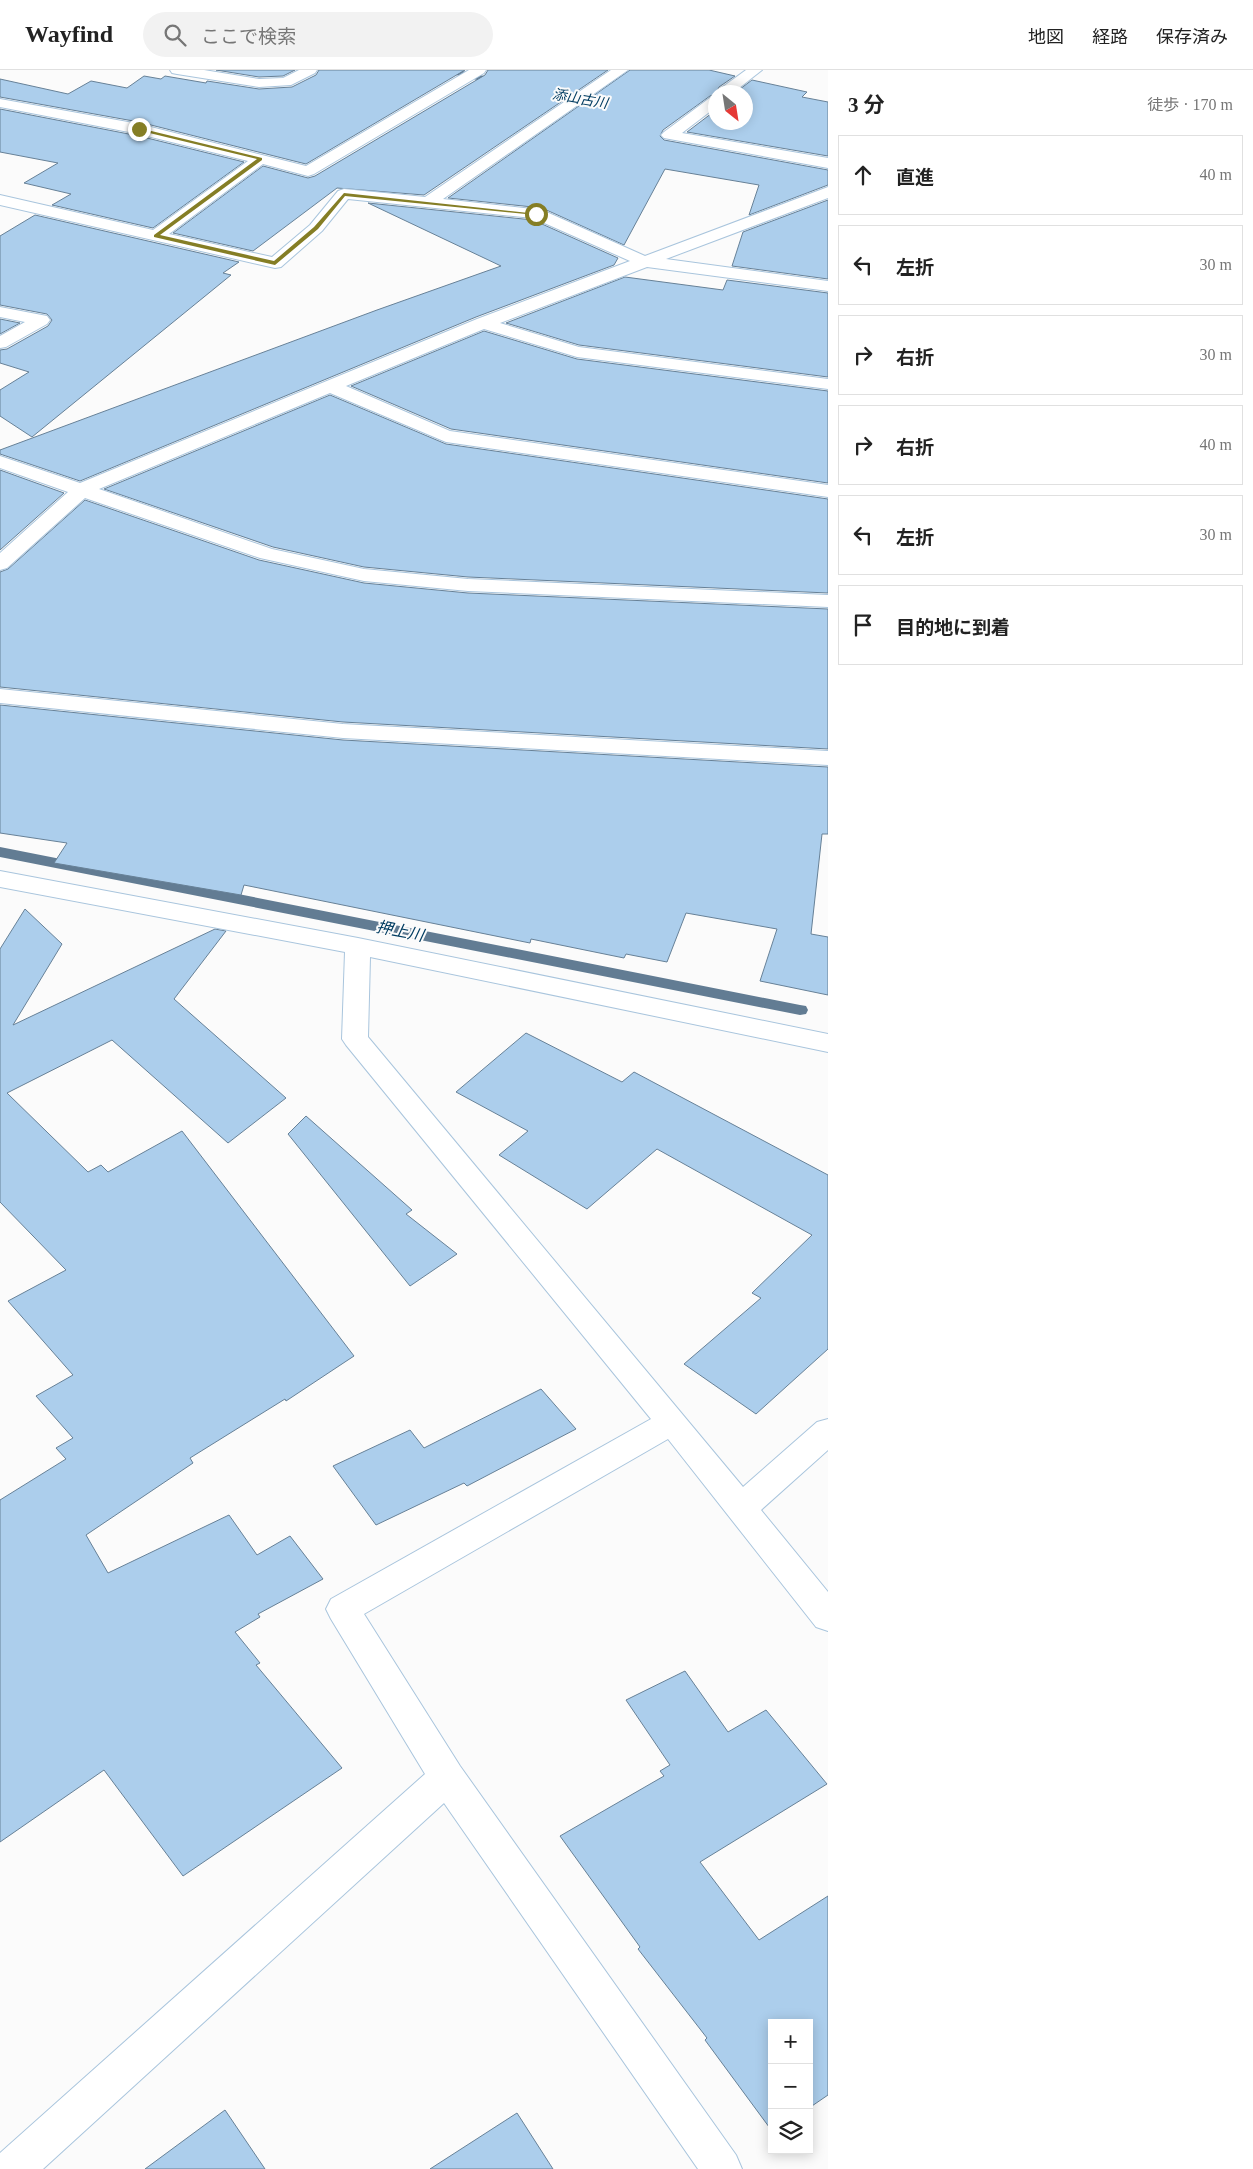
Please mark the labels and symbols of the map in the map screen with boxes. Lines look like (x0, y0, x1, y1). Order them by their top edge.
north arrow (708, 85, 753, 130)
water label: 添山古川 (551, 87, 611, 112)
route end (128, 118, 151, 141)
route start (525, 203, 548, 226)
water label: 押上川 (375, 918, 427, 944)

